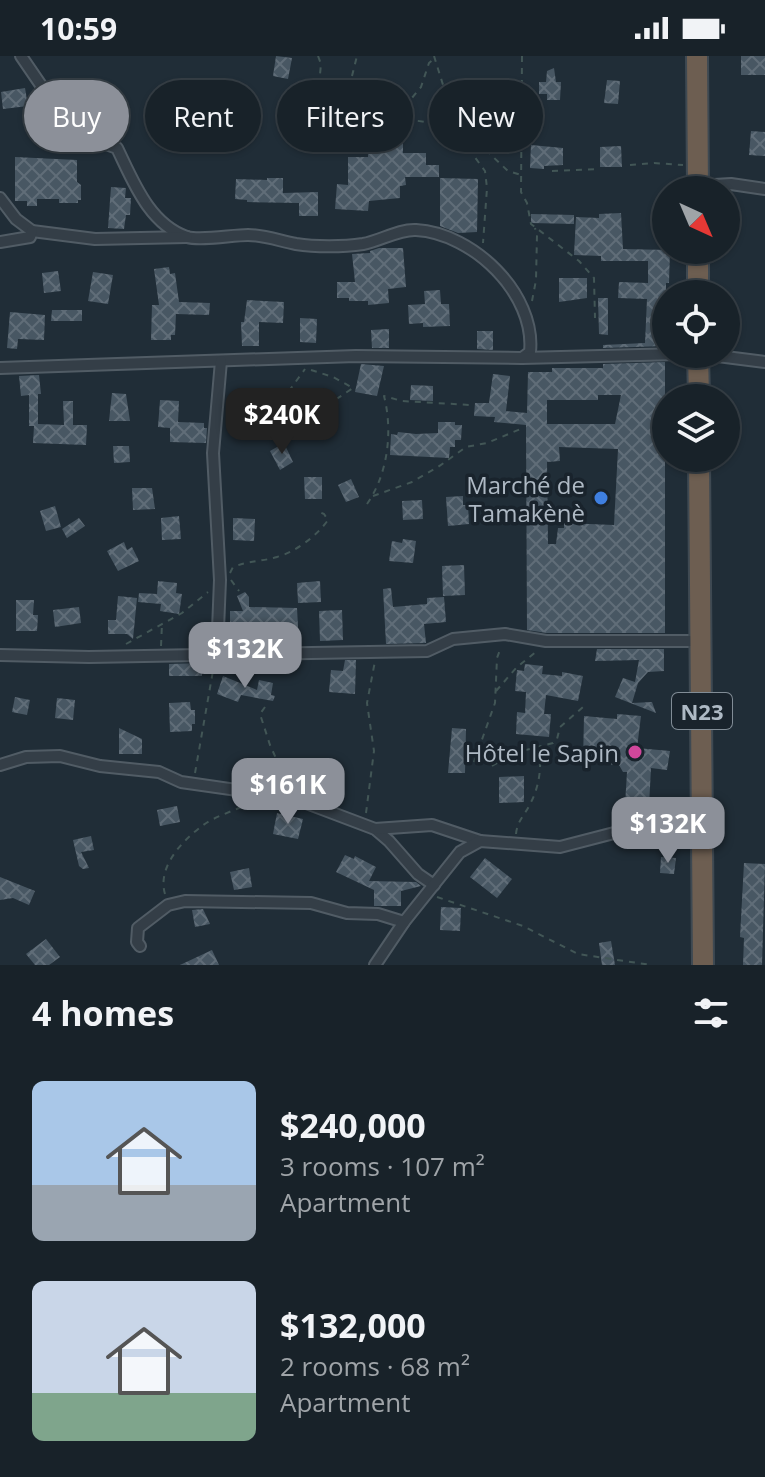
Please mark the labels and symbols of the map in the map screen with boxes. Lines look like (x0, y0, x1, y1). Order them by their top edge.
north arrow (652, 176, 740, 264)
pin: $240K (226, 388, 338, 456)
place label: Marché de Tamakènè (466, 468, 585, 529)
marker: Marché de Tamakènè (592, 489, 610, 507)
pin: $132K (189, 622, 301, 690)
road number: N23 (672, 693, 732, 729)
place label: Hôtel le Sapin (465, 736, 619, 769)
marker: Hôtel le Sapin (626, 743, 644, 761)
pin: $161K (232, 758, 344, 826)
pin: $132K (612, 797, 724, 865)

